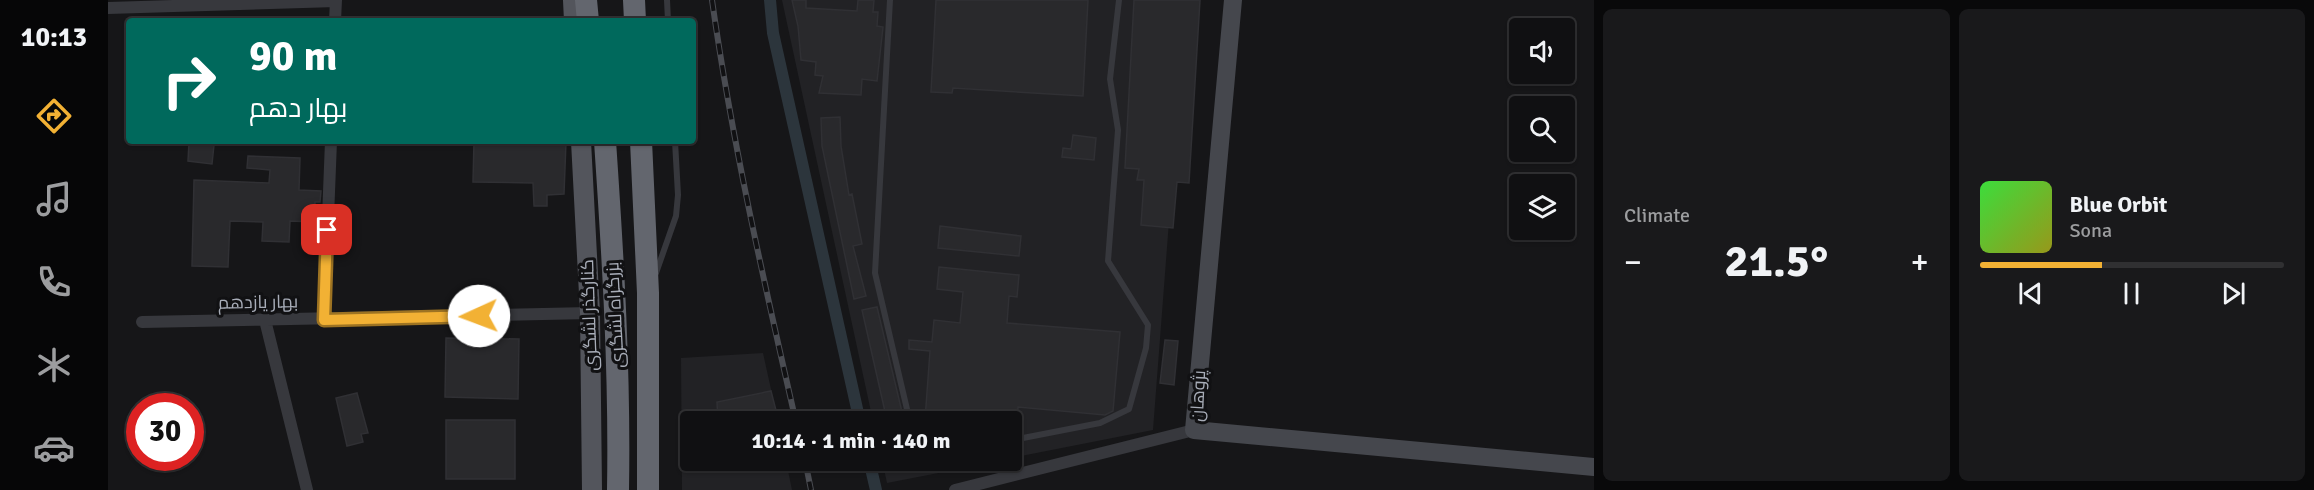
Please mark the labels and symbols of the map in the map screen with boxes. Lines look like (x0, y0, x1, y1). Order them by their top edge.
pin (301, 204, 352, 255)
street label: کنارگذر لشگری (576, 259, 602, 371)
street label: بزرگراه لشگری (601, 261, 629, 369)
position arrow (447, 284, 511, 348)
street label: بهار یازدهم (218, 290, 298, 315)
street label: پژوهان (1186, 369, 1211, 422)
speed limit sign: 30 (126, 393, 204, 471)

